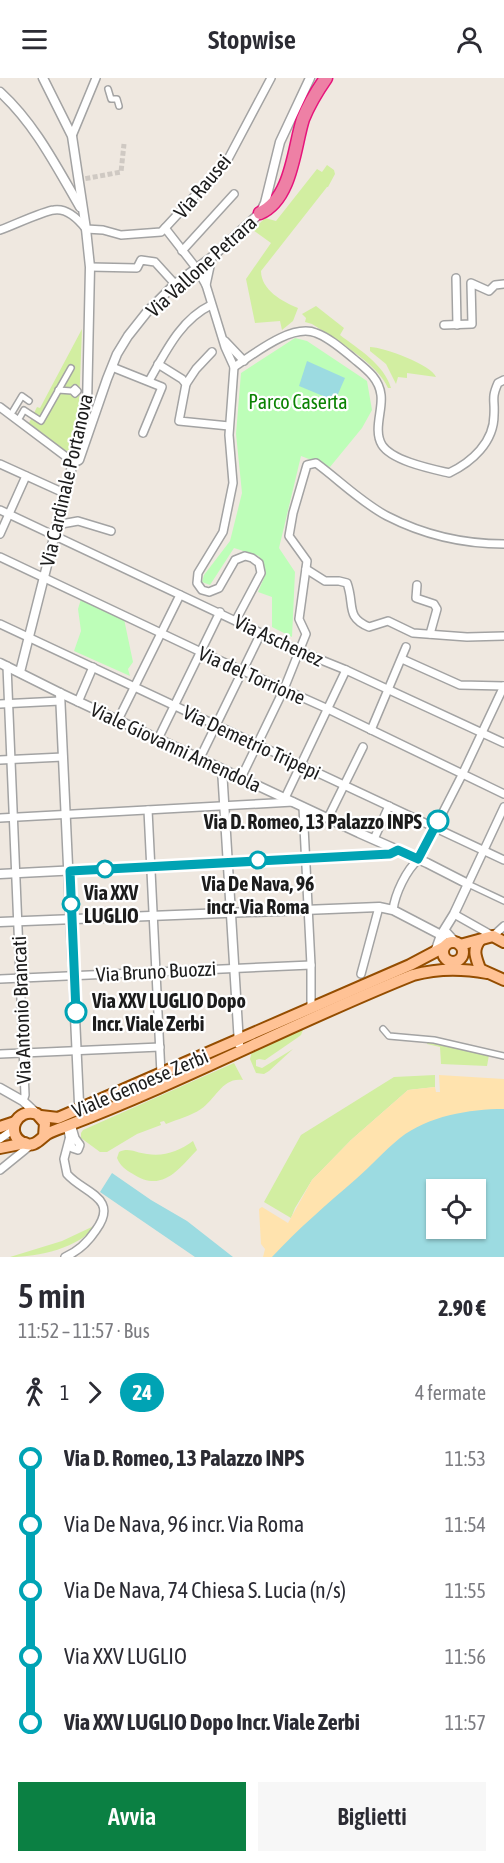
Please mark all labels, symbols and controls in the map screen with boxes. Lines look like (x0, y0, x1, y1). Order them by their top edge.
icon: menu (18, 23, 51, 56)
icon: person (453, 23, 486, 56)
text: Stopwise (208, 24, 296, 55)
street label: Via Rausei (169, 149, 235, 223)
street label: Via Vallone Petrara (141, 211, 261, 321)
park label: Parco Caserta (248, 390, 348, 413)
street label: Via Cardinale Portanova (35, 391, 97, 569)
street label: Via Aschenez (231, 609, 327, 671)
street label: Via del Torrione (195, 641, 309, 709)
street label: Viale Giovanni Amendola (87, 697, 265, 797)
street label: Via Demetrio Tripepi (179, 700, 325, 784)
place label: Via D. Romeo, 13 Palazzo INPS (203, 810, 423, 833)
marker: Via D. Romeo, 13 Palazzo INPS (427, 810, 449, 832)
marker: Via De Nava, 96 incr. Via Roma (249, 851, 267, 869)
unlabelled marker (96, 860, 114, 878)
place label: Via De Nava, 96 incr. Via Roma (201, 872, 315, 918)
place label: Via XXV LUGLIO (83, 881, 139, 927)
marker: Via XXV LUGLIO (62, 895, 80, 913)
street label: Via Antonio Brancati (7, 935, 35, 1085)
street label: Via Bruno Buozzi (95, 956, 217, 986)
place label: Via XXV LUGLIO Dopo Incr. Viale Zerbi (91, 989, 246, 1035)
marker: Via XXV LUGLIO Dopo Incr. Viale Zerbi (65, 1001, 87, 1023)
street label: Viale Genoese Zerbi (69, 1044, 211, 1122)
map controls (426, 1179, 486, 1239)
button: locate (426, 1179, 486, 1239)
text: 5 min (18, 1277, 85, 1315)
text: 2.90 € (438, 1295, 486, 1321)
text: 11:52 – 11:57 · Bus (18, 1319, 150, 1342)
icon: walk (18, 1376, 51, 1409)
icon: forward (78, 1376, 111, 1409)
text: 24 (132, 1380, 152, 1404)
text: 1 (60, 1381, 69, 1404)
text: 4 fermate (415, 1381, 486, 1404)
text: Via D. Romeo, 13 Palazzo INPS (64, 1445, 304, 1471)
text: 11:53 (445, 1447, 486, 1470)
text: Via De Nava, 96 incr. Via Roma (64, 1511, 304, 1537)
text: 11:54 (445, 1513, 486, 1536)
text: Via De Nava, 74 Chiesa S. Lucia (n/s) (64, 1577, 346, 1603)
text: 11:55 (445, 1579, 486, 1602)
text: Via XXV LUGLIO (64, 1643, 187, 1669)
text: 11:56 (445, 1645, 486, 1668)
text: Via XXV LUGLIO Dopo Incr. Viale Zerbi (64, 1709, 360, 1735)
text: 11:57 (445, 1711, 486, 1734)
button: Avvia (18, 1782, 246, 1851)
button: Biglietti (258, 1782, 486, 1851)

